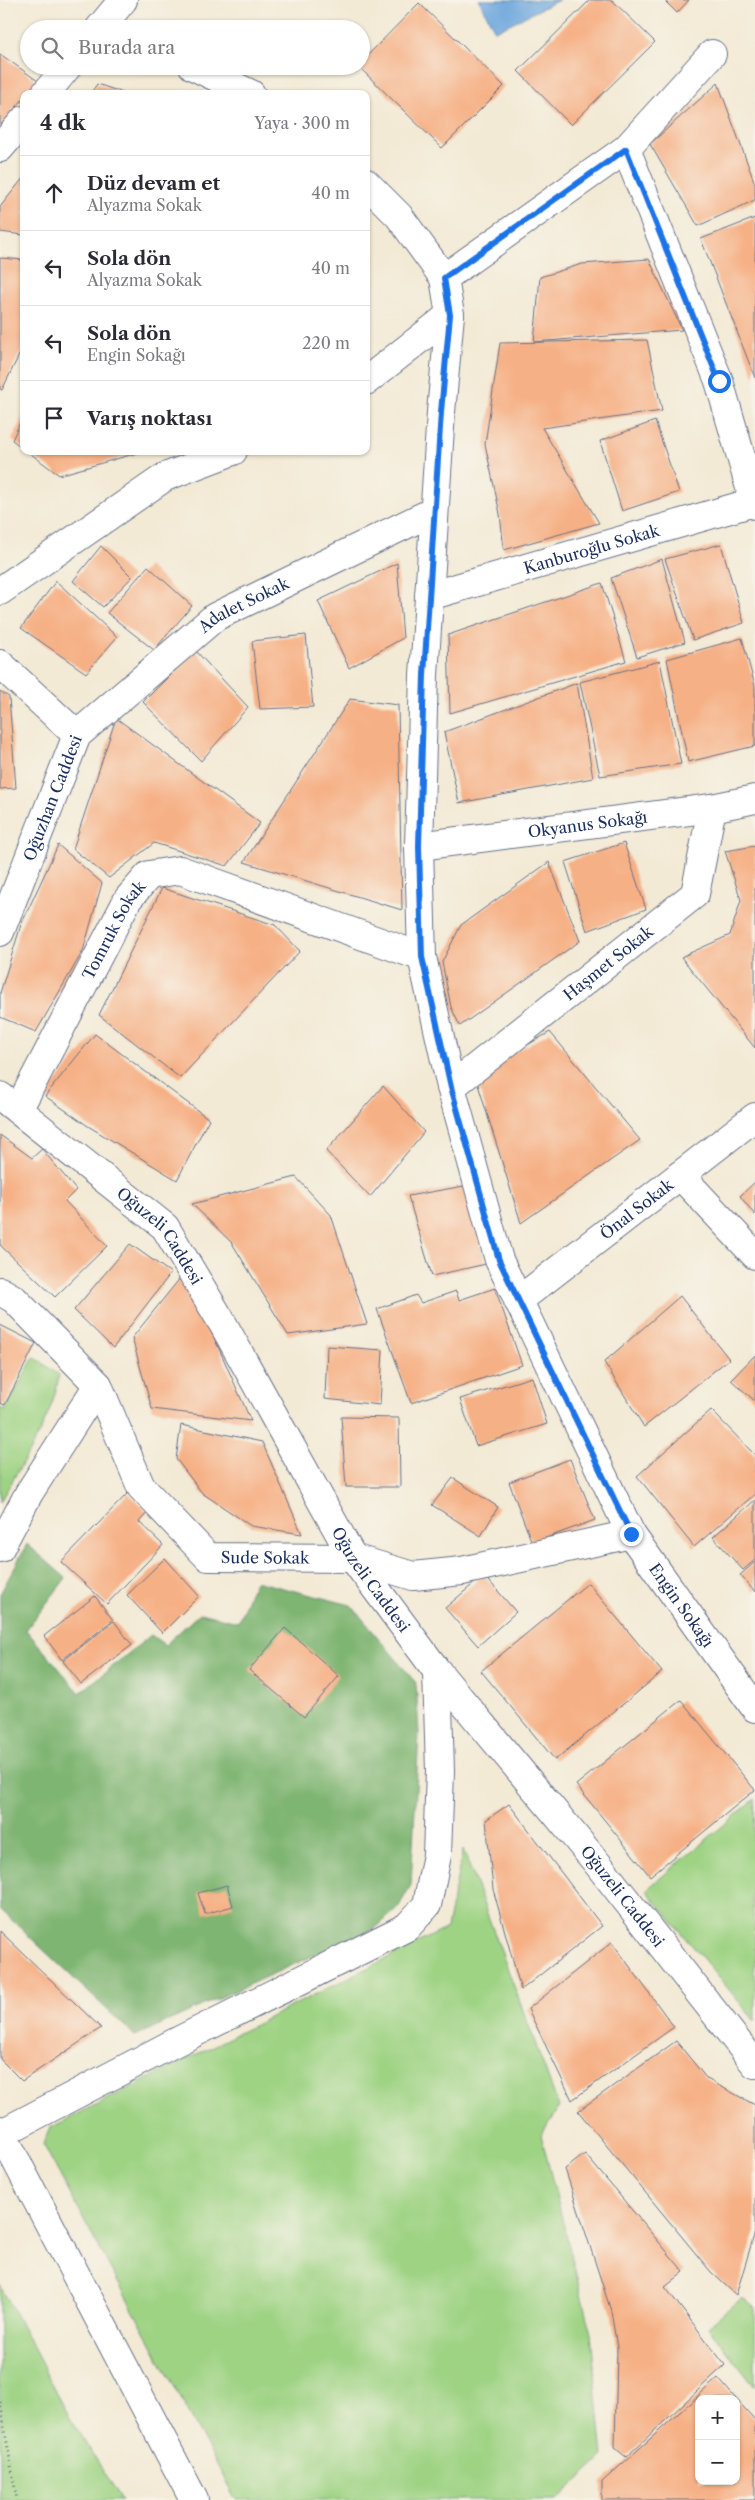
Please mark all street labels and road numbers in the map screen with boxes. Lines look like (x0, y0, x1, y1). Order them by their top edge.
street label: Kanburoğlu Sokak (521, 520, 662, 578)
street label: Adalet Sokak (193, 573, 293, 637)
street label: Oğuzhan Caddesi (19, 732, 86, 864)
street label: Okyanus Sokağı (527, 806, 649, 842)
street label: Tomruk Sokak (78, 876, 150, 983)
street label: Haşmet Sokak (559, 921, 657, 1005)
street label: Önal Sokak (596, 1174, 678, 1244)
street label: Oğuzeli Caddesi (113, 1183, 207, 1288)
street label: Oğuzeli Caddesi (328, 1523, 414, 1636)
street label: Sude Sokak (221, 1547, 310, 1568)
street label: Engin Sokağı (645, 1559, 719, 1651)
street label: Oğuzeli Caddesi (577, 1841, 669, 1951)

